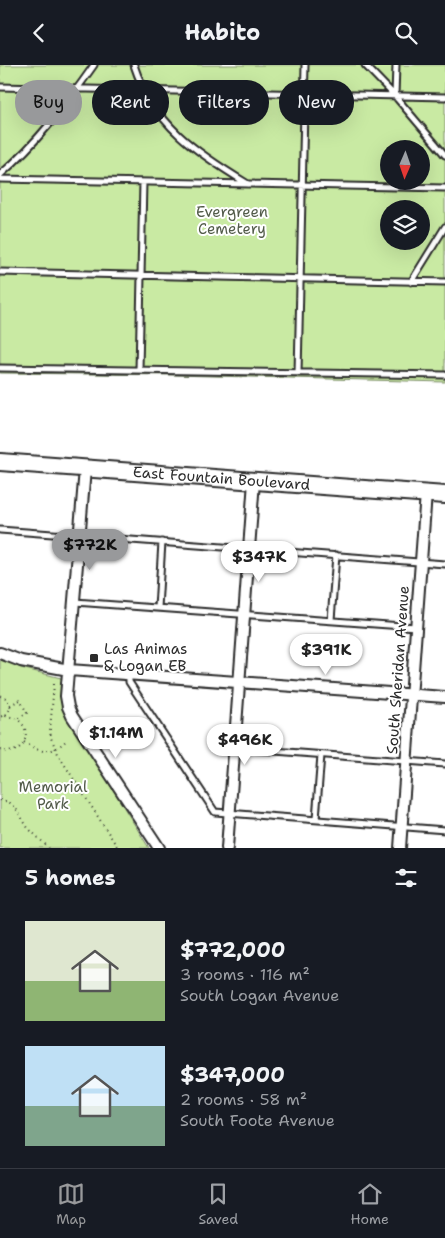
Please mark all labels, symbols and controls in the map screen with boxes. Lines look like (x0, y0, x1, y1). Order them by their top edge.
text: Habito (185, 18, 260, 47)
icon: back (25, 19, 53, 47)
icon: search (392, 19, 420, 47)
chip: Buy (15, 80, 82, 125)
chip: Rent (92, 80, 169, 125)
chip: Filters (179, 80, 269, 125)
chip: New (279, 80, 354, 125)
north arrow (380, 140, 430, 190)
map controls (380, 140, 430, 250)
button: layers (380, 200, 430, 250)
park label: Evergreen Cemetery (196, 202, 268, 239)
street label: East Fountain Boulevard (132, 462, 311, 495)
pin: $772K (55, 529, 125, 571)
text: $772K (63, 534, 117, 555)
pin: $347K (224, 541, 294, 583)
text: $347K (232, 546, 286, 567)
street label: South Sheridan Avenue (382, 585, 414, 755)
pin: $391K (291, 633, 361, 676)
place label: Las Animas & Logan EB (104, 639, 187, 676)
text: $391K (301, 639, 351, 660)
marker: Las Animas & Logan EB (88, 652, 100, 664)
pin: $1.14M (75, 717, 157, 759)
text: $1.14M (89, 722, 143, 743)
pin: $496K (210, 723, 280, 766)
text: $496K (218, 729, 272, 750)
park label: Memorial Park (19, 777, 88, 814)
text: 5 homes (25, 864, 116, 892)
icon: filters (392, 864, 420, 892)
text: $772,000 (180, 936, 286, 964)
icon: home (65, 941, 125, 1001)
text: 3 rooms · 116 m² (180, 964, 310, 985)
text: South Logan Avenue (180, 985, 339, 1006)
text: $347,000 (180, 1061, 285, 1089)
icon: home (65, 1066, 125, 1126)
text: 2 rooms · 58 m² (180, 1089, 307, 1110)
text: South Foote Avenue (180, 1110, 335, 1131)
tab: Map (56, 1180, 86, 1228)
tab: Saved (198, 1180, 238, 1228)
tab: Home (350, 1180, 389, 1228)

